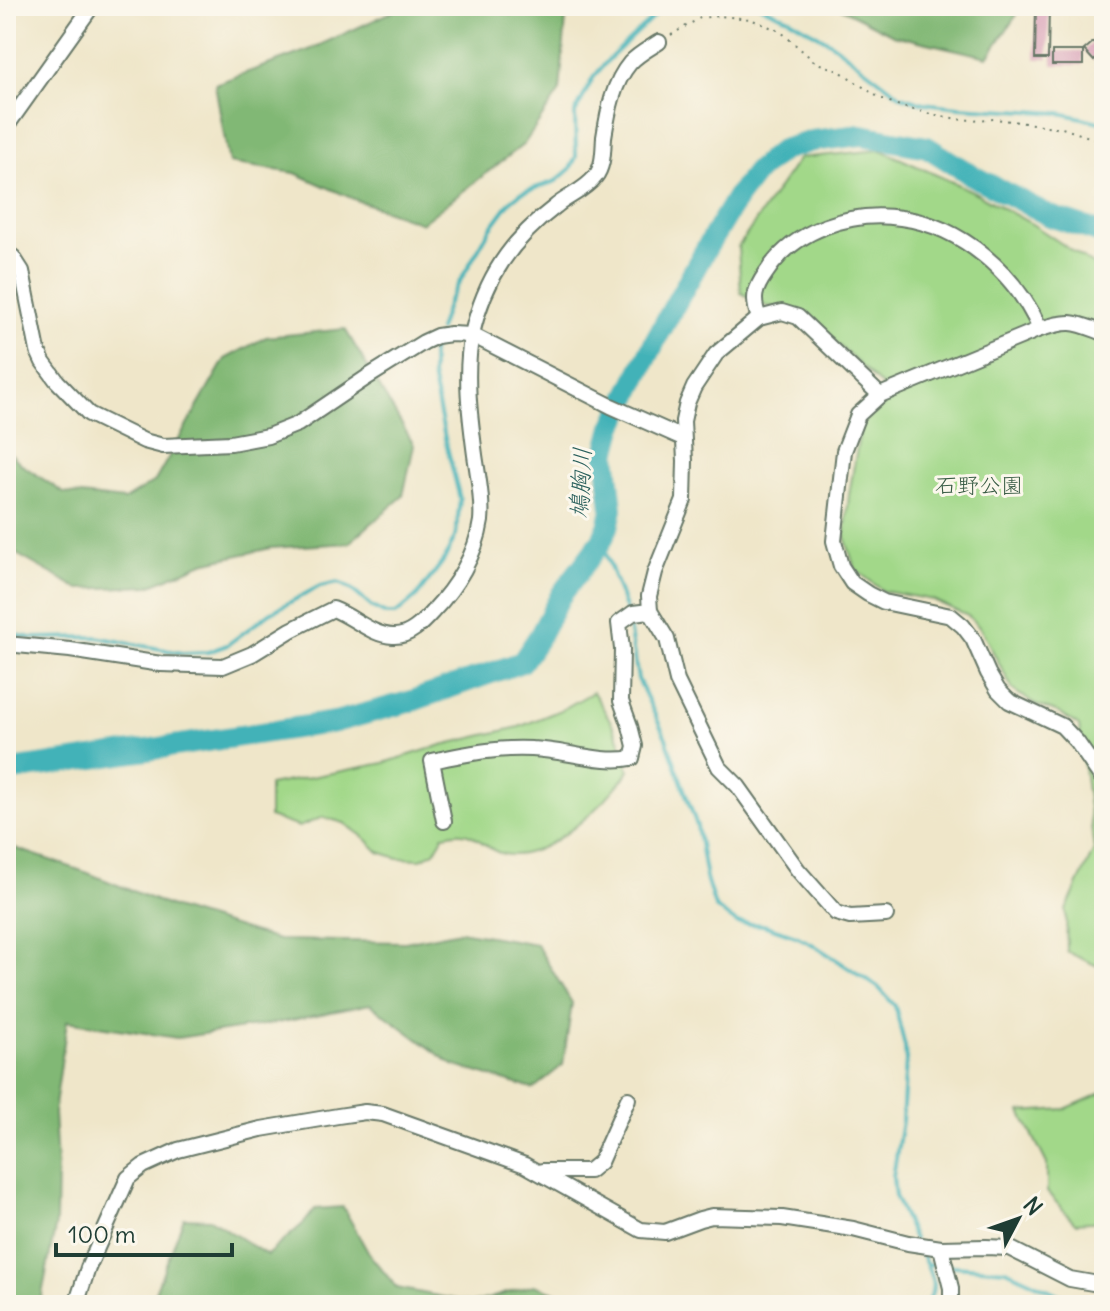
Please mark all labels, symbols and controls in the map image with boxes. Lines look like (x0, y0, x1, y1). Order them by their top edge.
water label: 鳩胸川 (563, 446, 597, 520)
park label: 石野公園 (935, 471, 1023, 499)
north arrow (978, 1179, 1058, 1259)
text: N (1018, 1191, 1049, 1221)
scale bar (56, 1207, 232, 1257)
text: 100 m (68, 1219, 136, 1249)

